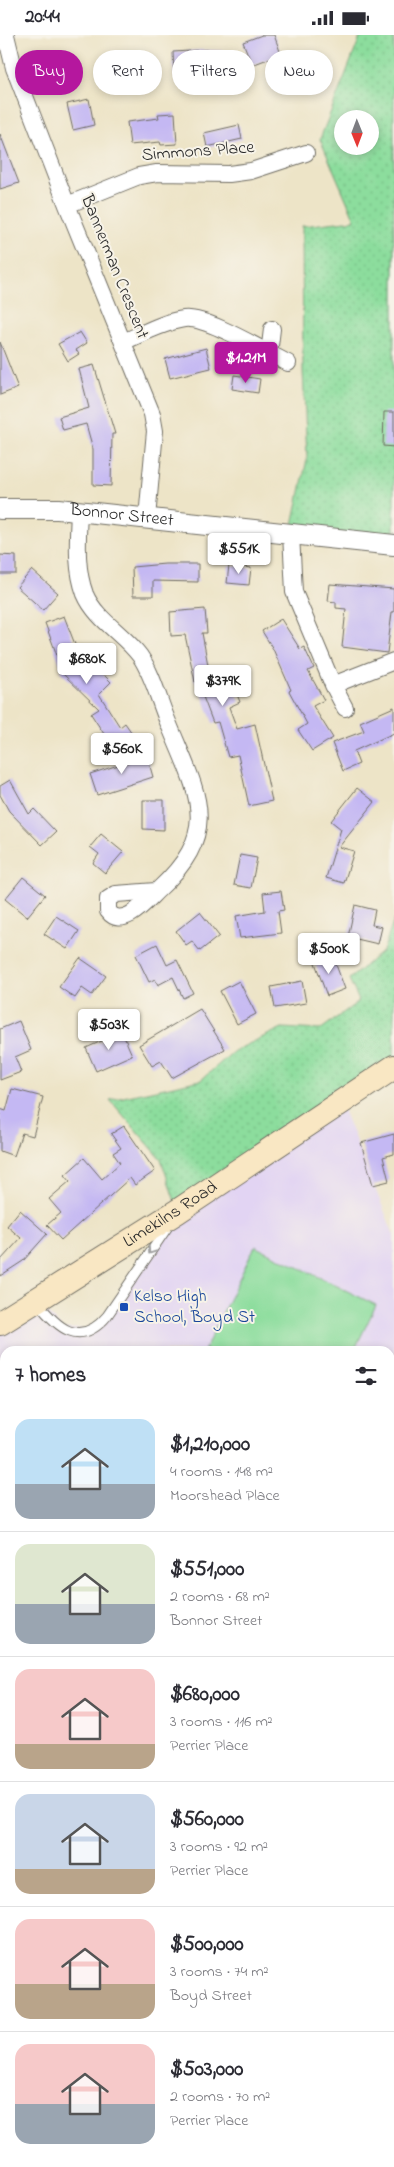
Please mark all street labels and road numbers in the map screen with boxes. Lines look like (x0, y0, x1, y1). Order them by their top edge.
street label: Simmons Place (141, 135, 256, 169)
street label: Bannerman Crescent (73, 190, 155, 343)
street label: Bonnor Street (67, 497, 175, 534)
street label: Limekilns Road (118, 1175, 223, 1255)

